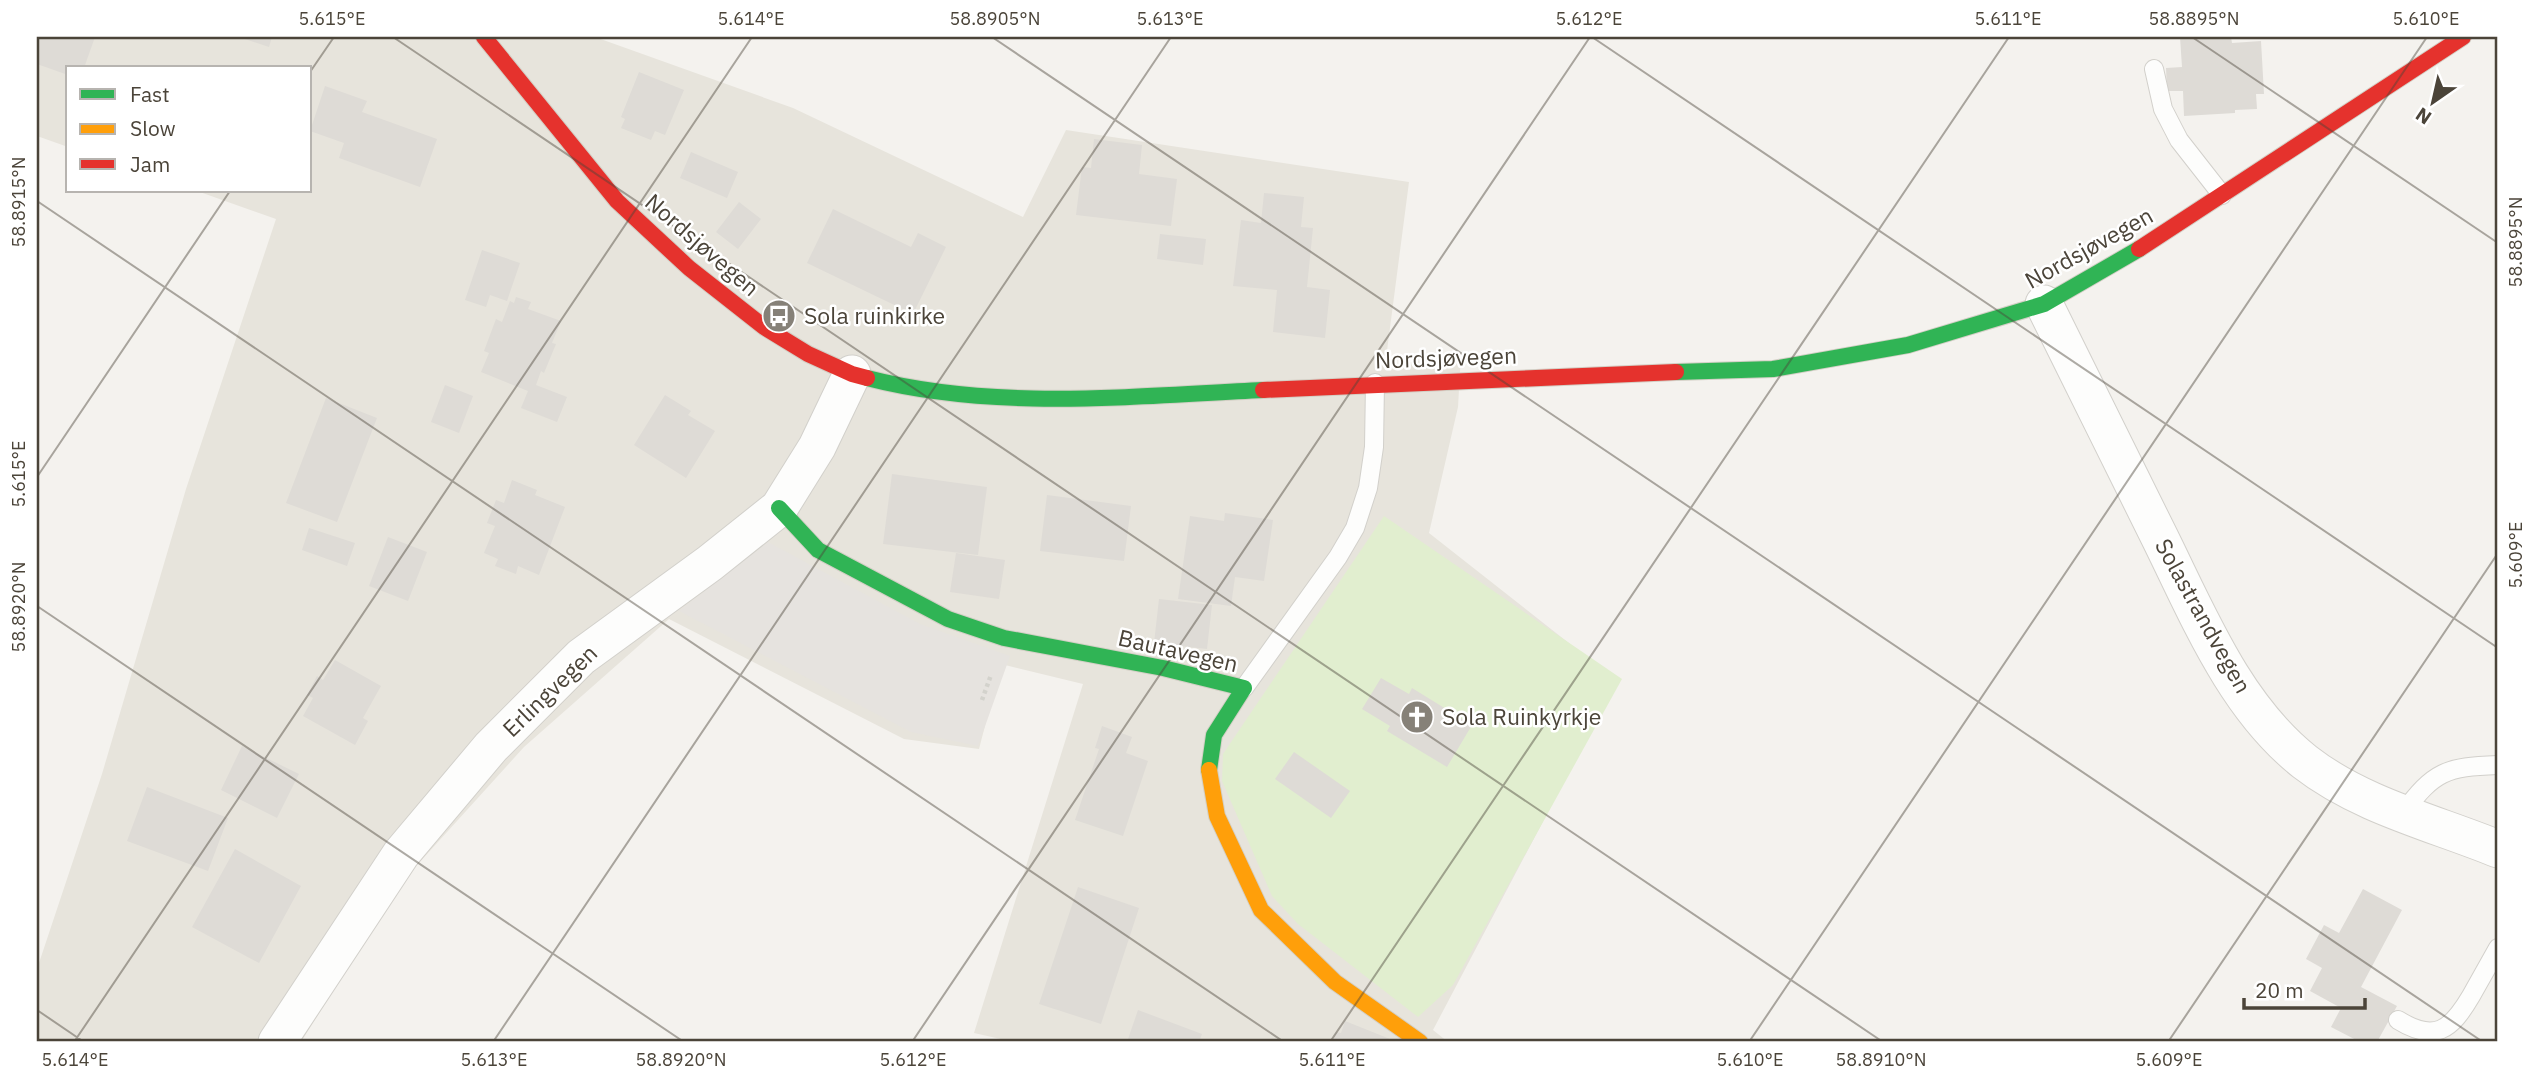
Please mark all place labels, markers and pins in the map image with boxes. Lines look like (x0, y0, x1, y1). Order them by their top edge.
bus stop icon: Sola ruinkirke (760, 297, 798, 335)
place label: Sola ruinkirke (804, 300, 945, 330)
church icon: Sola Ruinkyrkje (1398, 698, 1436, 736)
place label: Sola Ruinkyrkje (1442, 701, 1601, 731)

